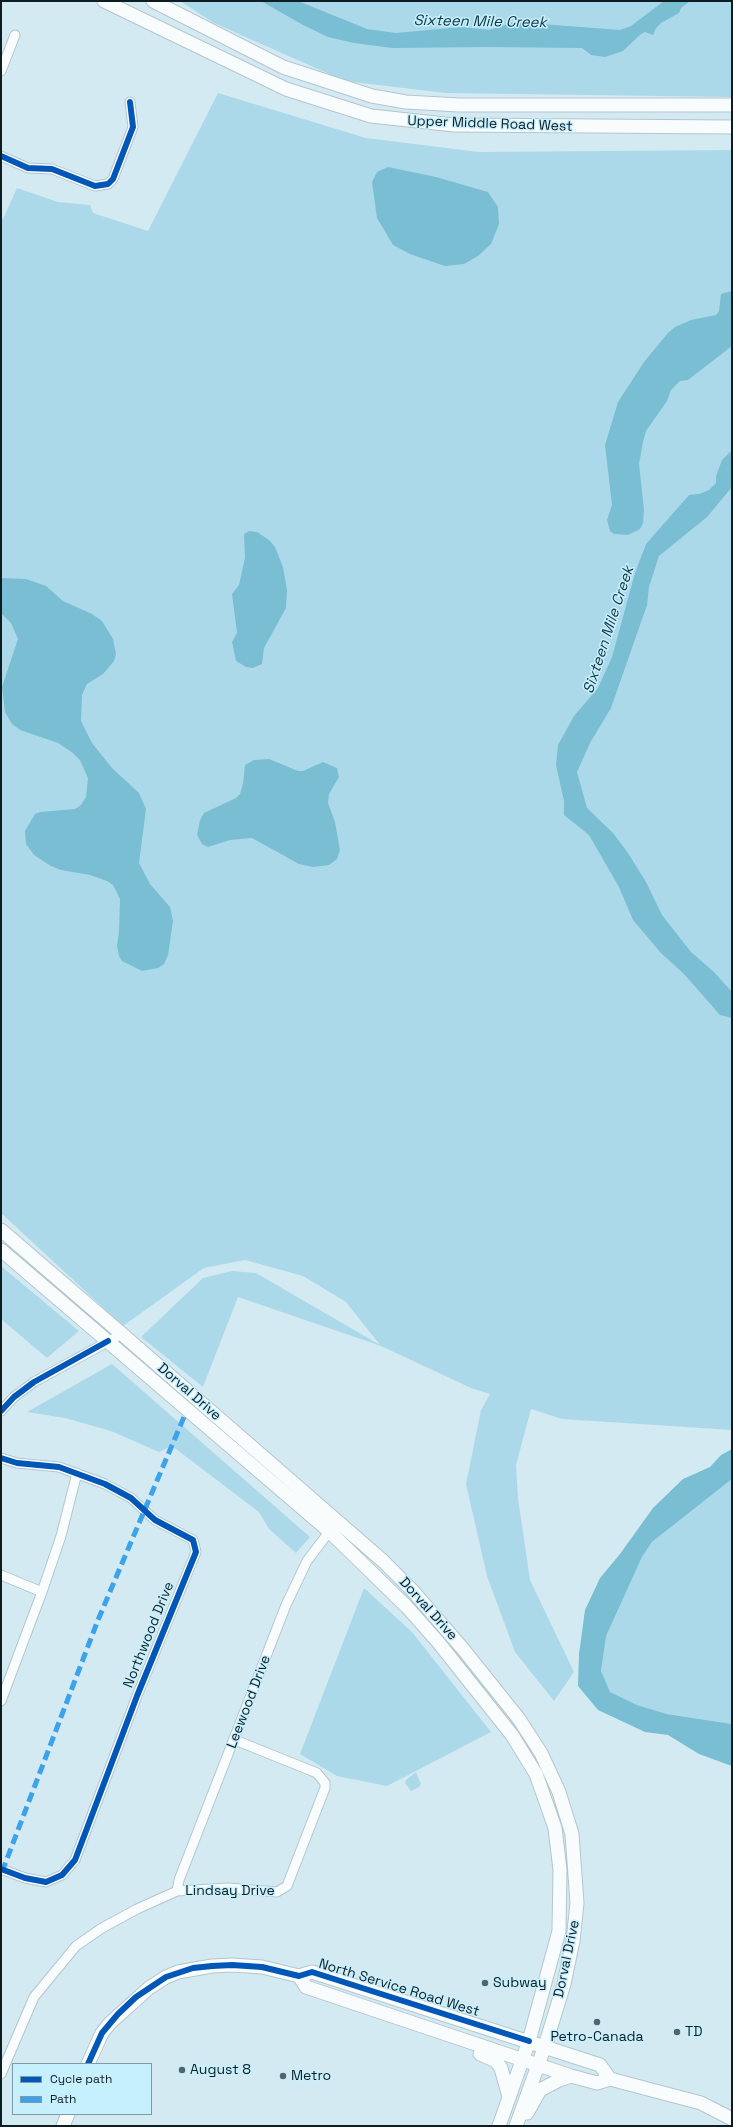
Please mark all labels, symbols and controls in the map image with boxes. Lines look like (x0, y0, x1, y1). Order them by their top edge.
water label: Sixteen Mile Creek (413, 12, 547, 32)
street label: Upper Middle Road West (407, 113, 573, 135)
water label: Sixteen Mile Creek (580, 564, 638, 696)
street label: Dorval Drive (154, 1360, 224, 1424)
street label: Dorval Drive (395, 1574, 461, 1644)
street label: Northwood Drive (120, 1580, 178, 1690)
street label: Leewood Drive (223, 1653, 275, 1751)
street label: Lindsay Drive (185, 1883, 275, 1899)
street label: Dorval Drive (551, 1919, 583, 1999)
street label: North Service Road West (317, 1956, 481, 2020)
place label: Subway (493, 1975, 547, 1991)
marker: Subway (480, 1978, 490, 1988)
marker: Petro-Canada (592, 2017, 602, 2027)
place label: TD (685, 2024, 703, 2040)
marker: TD (672, 2027, 682, 2037)
place label: Petro-Canada (550, 2029, 644, 2045)
place label: August 8 (190, 2062, 251, 2078)
legend (12, 2063, 152, 2115)
marker: August 8 (177, 2065, 187, 2075)
place label: Metro (291, 2068, 331, 2084)
text: Cycle path (50, 2071, 112, 2087)
marker: Metro (278, 2071, 288, 2081)
text: Path (50, 2091, 76, 2107)

